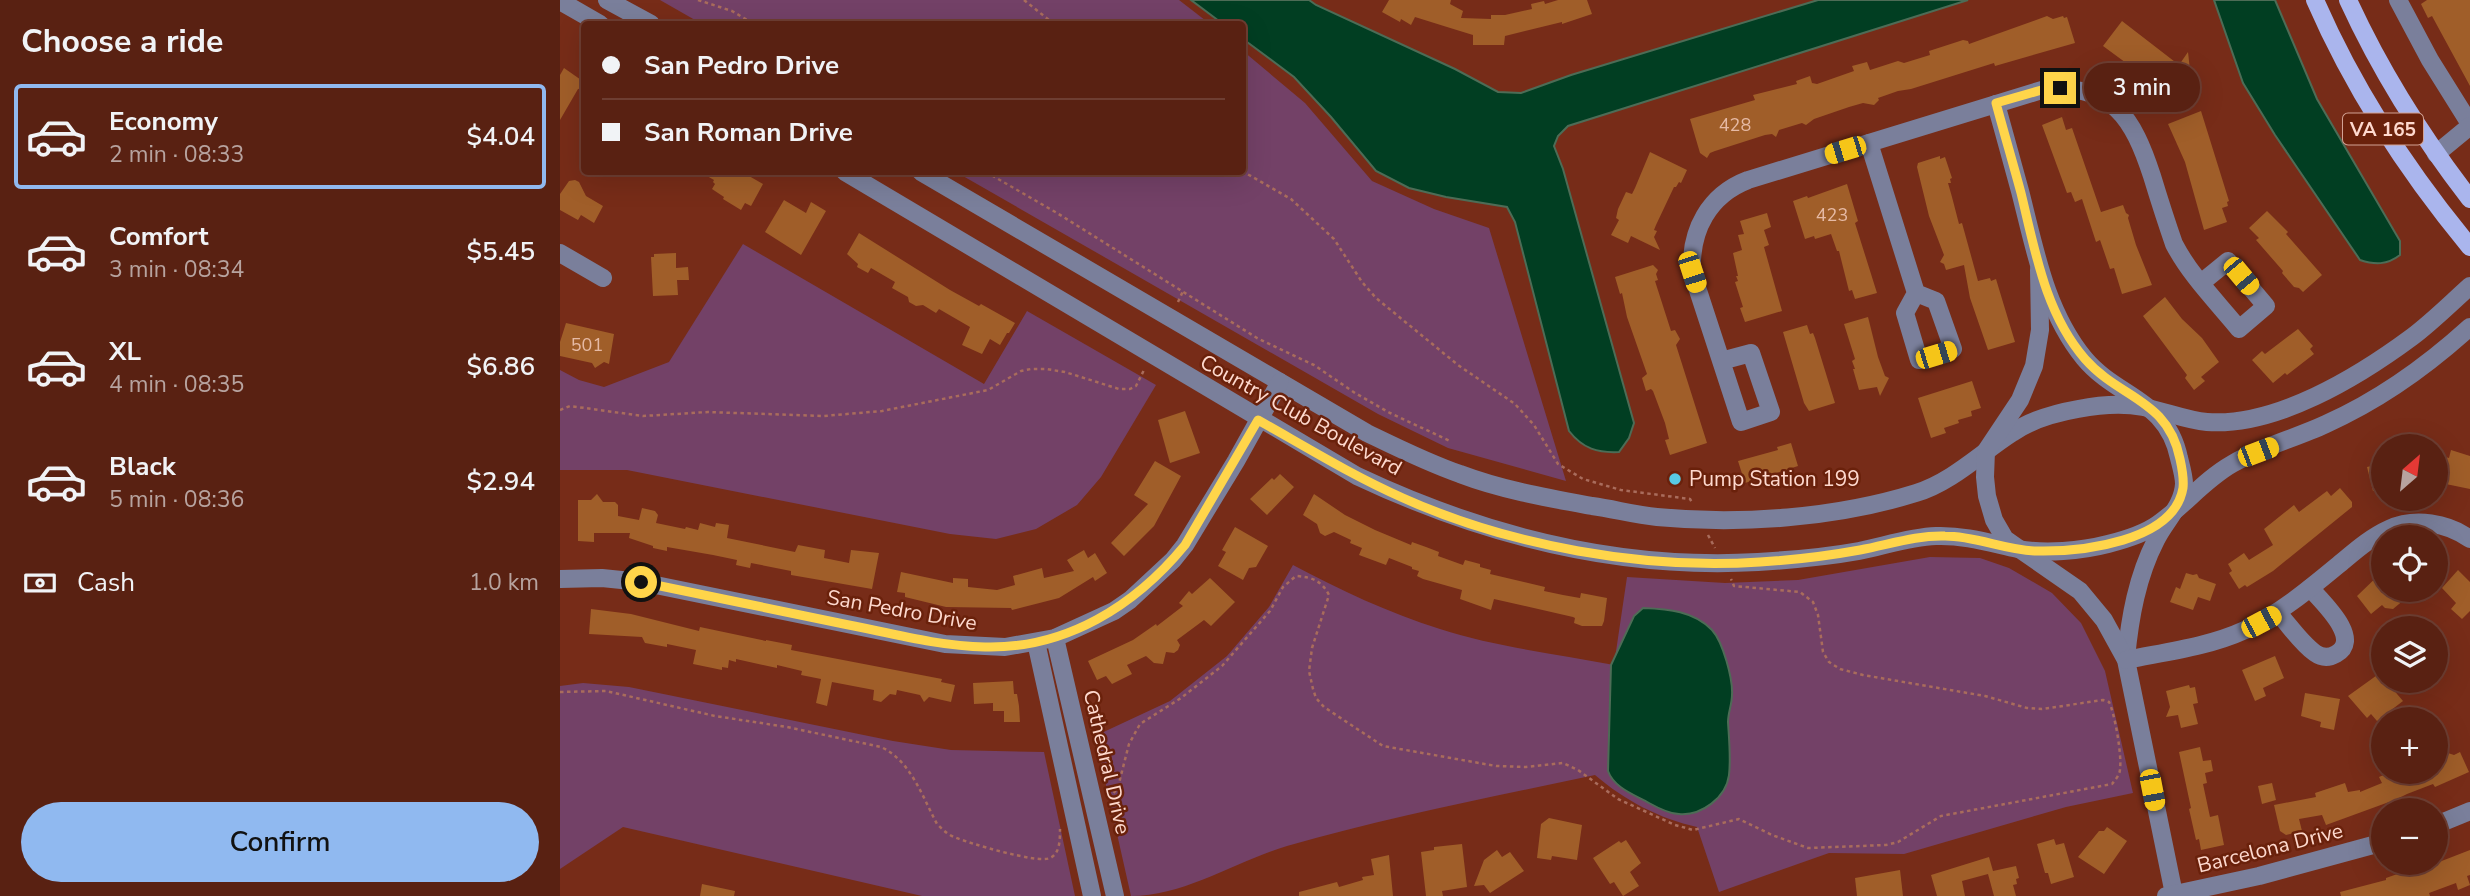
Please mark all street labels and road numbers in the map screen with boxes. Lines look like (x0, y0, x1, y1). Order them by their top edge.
road number: VA 165 (2343, 113, 2423, 144)
street label: Country Club Boulevard (1195, 348, 1407, 482)
street label: San Pedro Drive (825, 583, 979, 637)
street label: Cathedral Drive (1077, 687, 1137, 837)
street label: Barcelona Drive (2194, 816, 2346, 880)

